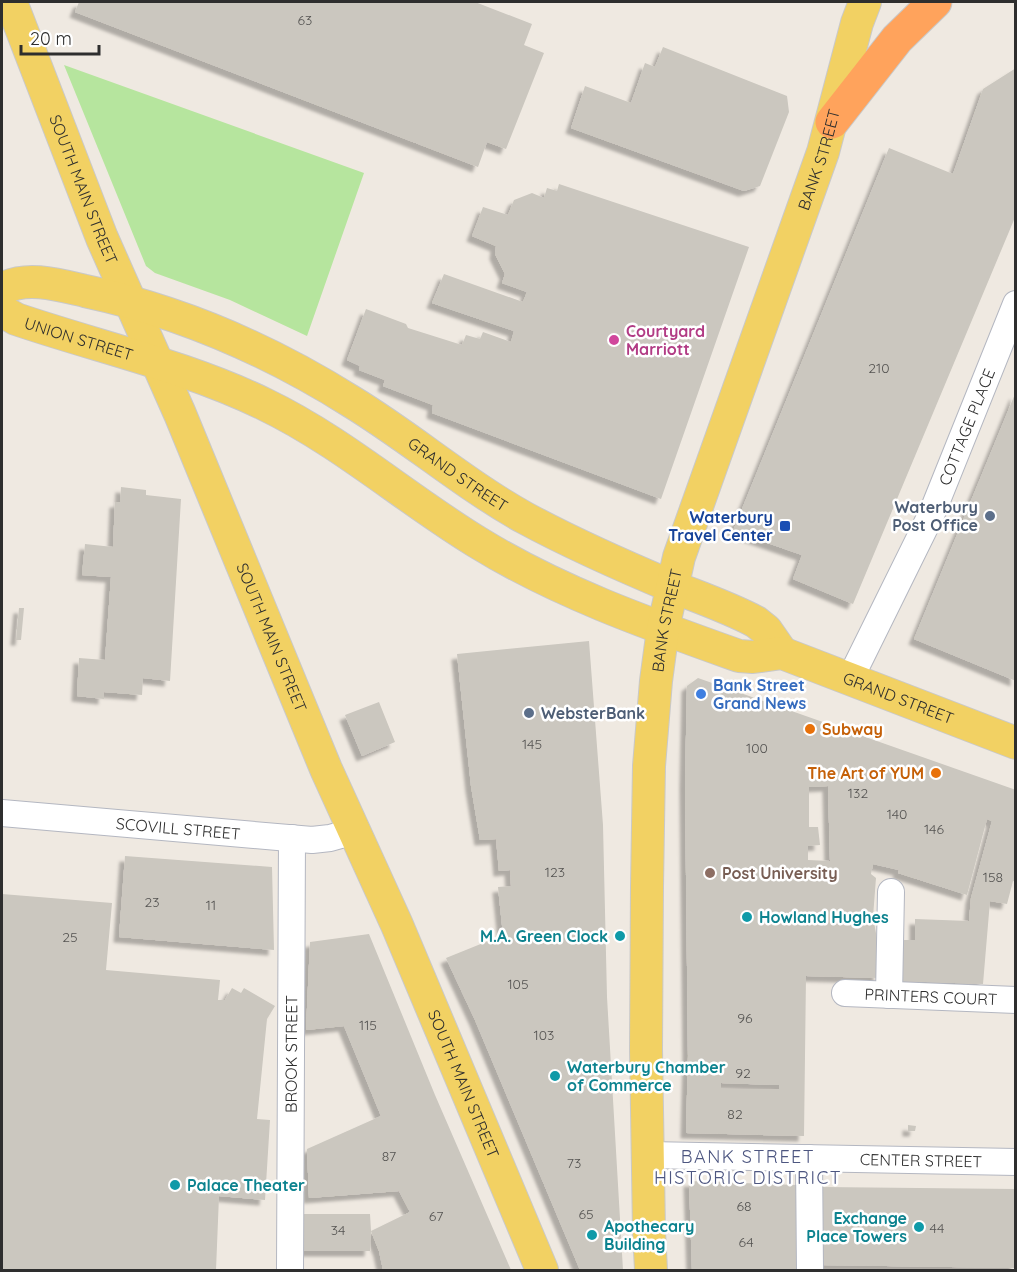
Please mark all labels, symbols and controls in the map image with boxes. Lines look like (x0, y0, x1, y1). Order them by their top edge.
house number: 63 (298, 11, 312, 29)
scale bar (21, 18, 99, 56)
text: 20 m (30, 27, 72, 50)
street label: BANK STREET (793, 107, 844, 213)
street label: SOUTH MAIN STREET (45, 112, 122, 268)
street label: UNION STREET (22, 313, 136, 365)
place label: Courtyard Marriott (626, 321, 705, 359)
marker: Courtyard Marriott (607, 333, 621, 347)
house number: 210 (868, 359, 890, 377)
street label: COTTAGE PLACE (934, 366, 999, 488)
street label: GRAND STREET (404, 433, 512, 516)
place label: Waterbury Post Office (892, 497, 978, 535)
place label: Waterbury Travel Center (668, 507, 773, 545)
marker: Waterbury Post Office (983, 509, 997, 523)
marker: Waterbury Travel Center (778, 519, 792, 533)
street label: SOUTH MAIN STREET (232, 560, 312, 715)
street label: BANK STREET (647, 566, 686, 673)
street label: GRAND STREET (840, 667, 957, 728)
place label: Bank Street Grand News (713, 675, 806, 713)
marker: Bank Street Grand News (694, 687, 708, 701)
place label: WebsterBank (541, 703, 645, 723)
marker: WebsterBank (522, 706, 536, 720)
place label: Subway (822, 719, 883, 739)
marker: Subway (803, 722, 817, 736)
house number: 145 (522, 735, 542, 753)
house number: 100 (746, 739, 768, 757)
place label: The Art of YUM (807, 763, 924, 783)
marker: The Art of YUM (929, 766, 943, 780)
house number: 132 (848, 784, 868, 802)
house number: 140 (887, 805, 907, 823)
street label: SCOVILL STREET (115, 813, 242, 844)
house number: 146 (924, 820, 944, 838)
house number: 123 (545, 863, 565, 881)
place label: Post University (722, 863, 838, 883)
marker: Post University (703, 866, 717, 880)
house number: 158 (983, 868, 1003, 886)
house number: 23 (144, 893, 160, 911)
house number: 11 (206, 896, 216, 914)
place label: Howland Hughes (759, 907, 889, 927)
marker: Howland Hughes (740, 910, 754, 924)
place label: M.A. Green Clock (480, 926, 608, 946)
house number: 25 (62, 928, 78, 946)
marker: M.A. Green Clock (613, 929, 627, 943)
house number: 105 (507, 975, 529, 993)
street label: PRINTERS COURT (864, 984, 998, 1009)
street label: BROOK STREET (281, 995, 301, 1113)
street label: SOUTH MAIN STREET (424, 1007, 504, 1161)
house number: 96 (737, 1009, 753, 1027)
house number: 115 (359, 1016, 377, 1034)
house number: 103 (534, 1026, 554, 1044)
place label: Waterbury Chamber of Commerce (567, 1057, 726, 1095)
house number: 92 (735, 1064, 751, 1082)
marker: Waterbury Chamber of Commerce (548, 1069, 562, 1083)
house number: 82 (727, 1105, 743, 1123)
district label: BANK STREET HISTORIC DISTRICT (654, 1145, 842, 1189)
house number: 87 (382, 1147, 396, 1165)
street label: CENTER STREET (860, 1149, 983, 1171)
house number: 73 (567, 1154, 581, 1172)
place label: Palace Theater (187, 1175, 305, 1195)
marker: Palace Theater (168, 1178, 182, 1192)
house number: 68 (736, 1197, 752, 1215)
house number: 65 (578, 1205, 594, 1223)
house number: 67 (429, 1207, 443, 1225)
place label: Exchange Place Towers (806, 1208, 907, 1246)
place label: Apothecary Building (604, 1216, 694, 1254)
house number: 44 (930, 1219, 944, 1237)
marker: Exchange Place Towers (912, 1220, 926, 1234)
house number: 34 (331, 1221, 345, 1239)
marker: Apothecary Building (585, 1228, 599, 1242)
house number: 64 (738, 1233, 754, 1251)

